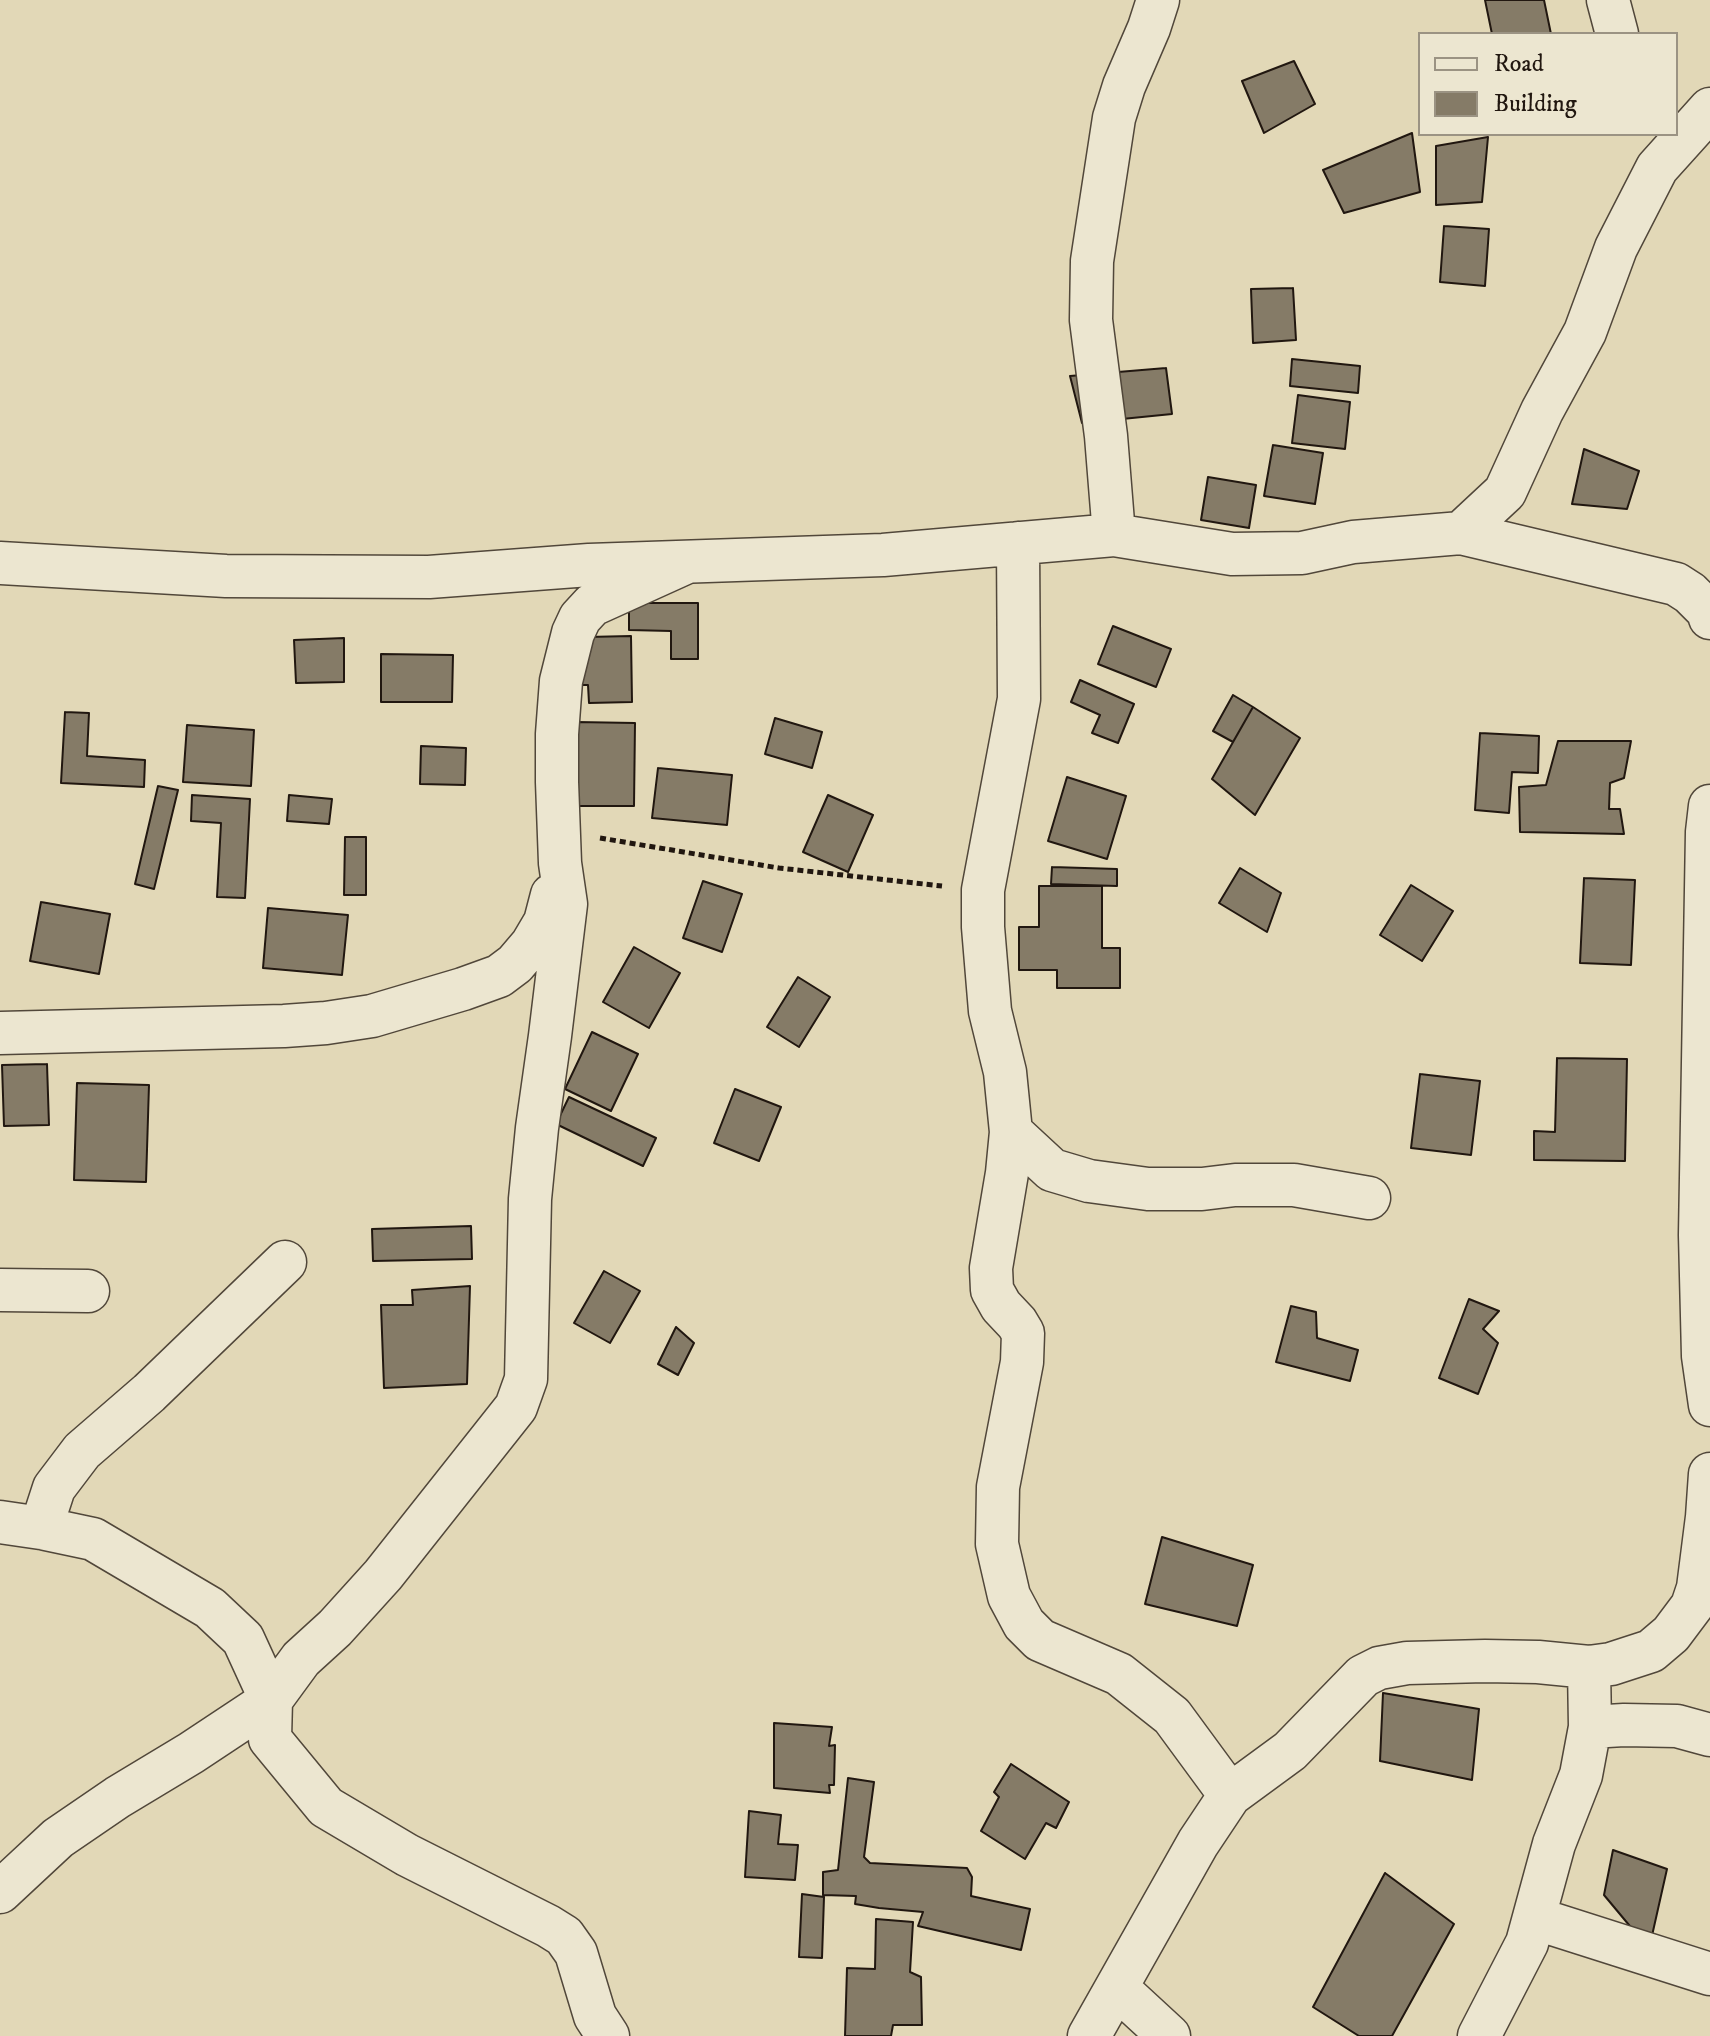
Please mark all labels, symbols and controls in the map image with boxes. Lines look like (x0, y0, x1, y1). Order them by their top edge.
legend (1418, 32, 1678, 136)
text: Road (1494, 49, 1544, 79)
text: Building (1494, 89, 1577, 119)

